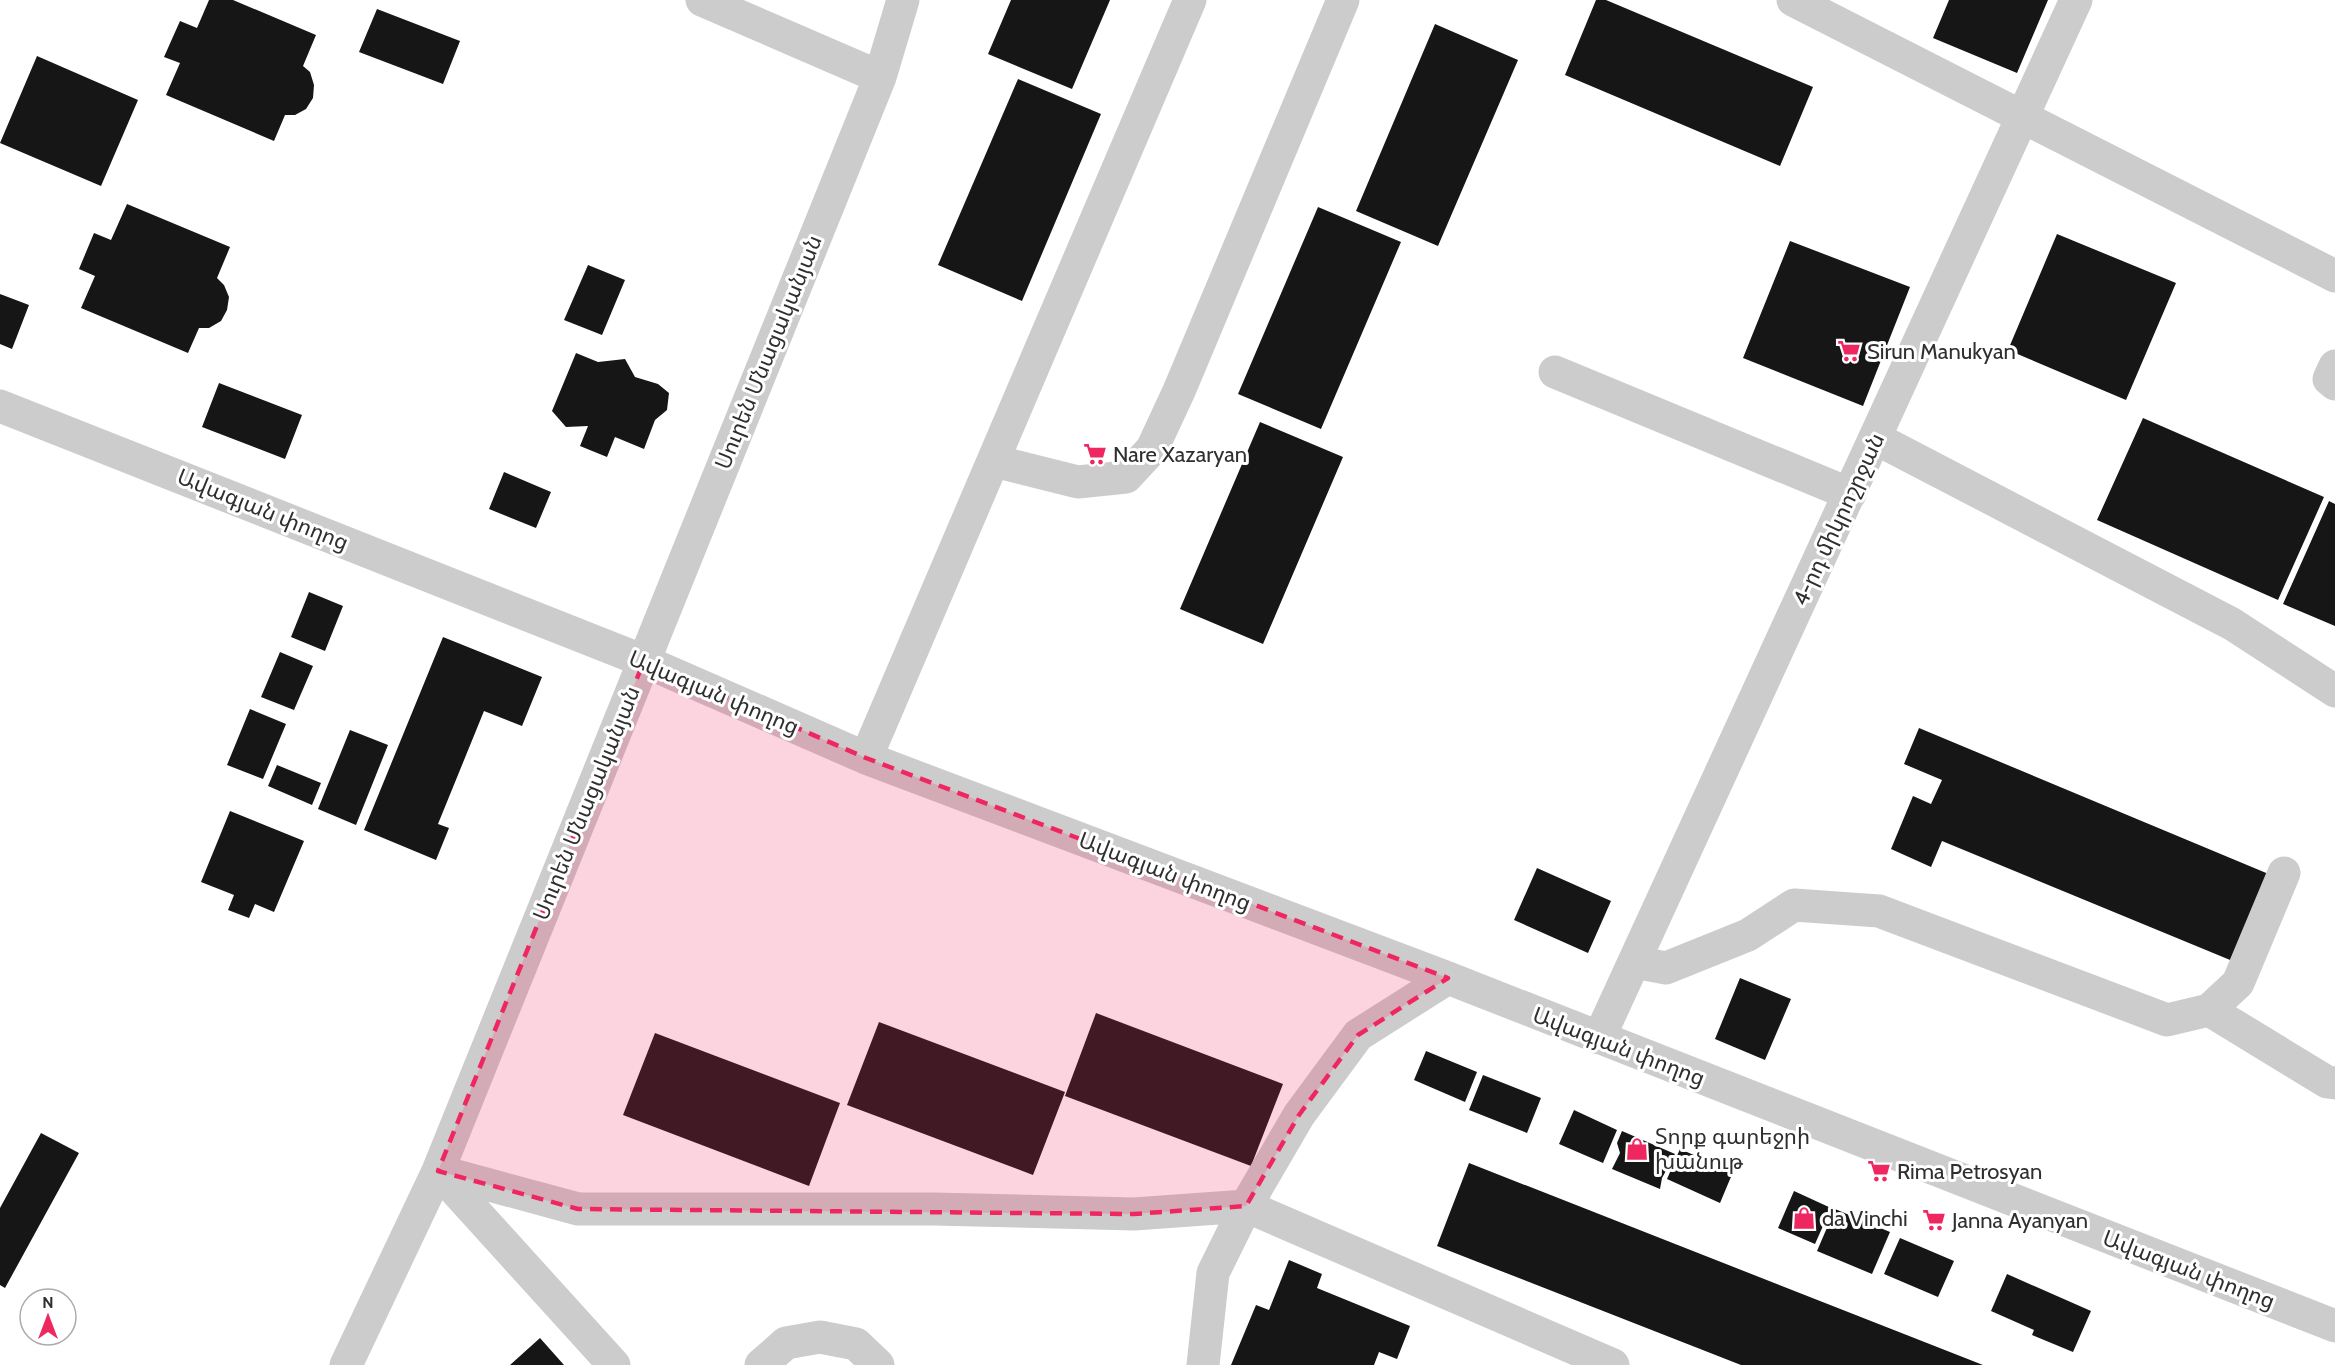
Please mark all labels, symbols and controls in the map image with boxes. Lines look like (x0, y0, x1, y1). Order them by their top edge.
street label: Սուրեն Մնացականյան (709, 231, 828, 473)
supermarket icon: Sirun Manukyan (1836, 338, 1862, 364)
place label: Sirun Manukyan (1867, 338, 2016, 365)
street label: 4-րդ միկրոշրջան (1787, 429, 1890, 610)
supermarket icon: Nare Xazaryan (1082, 441, 1108, 467)
place label: Nare Xazaryan (1113, 441, 1247, 468)
street label: Ավագյան փողոց (173, 463, 352, 556)
street label: Ավագյան փողոց (625, 644, 803, 741)
street label: Սուրեն Մնացականյան (527, 682, 646, 924)
street label: Ավագյան փողոց (1075, 826, 1255, 917)
street label: Ավագյան փողոց (1529, 1001, 1709, 1092)
place label: Տորք գարեջրի խանութ (1655, 1123, 1810, 1175)
shop icon: Տորք գարեջրի խանութ (1624, 1136, 1650, 1162)
supermarket icon: Rima Petrosyan (1866, 1158, 1892, 1184)
place label: Rima Petrosyan (1897, 1158, 2042, 1185)
shop icon: da Vinchi (1791, 1205, 1817, 1231)
place label: da Vinchi (1822, 1205, 1908, 1232)
supermarket icon: Janna Ayanyan (1921, 1207, 1947, 1233)
place label: Janna Ayanyan (1951, 1207, 2088, 1234)
street label: Ավագյան փողոց (2099, 1224, 2279, 1315)
north arrow (18, 1287, 78, 1347)
text: N (42, 1293, 54, 1312)

